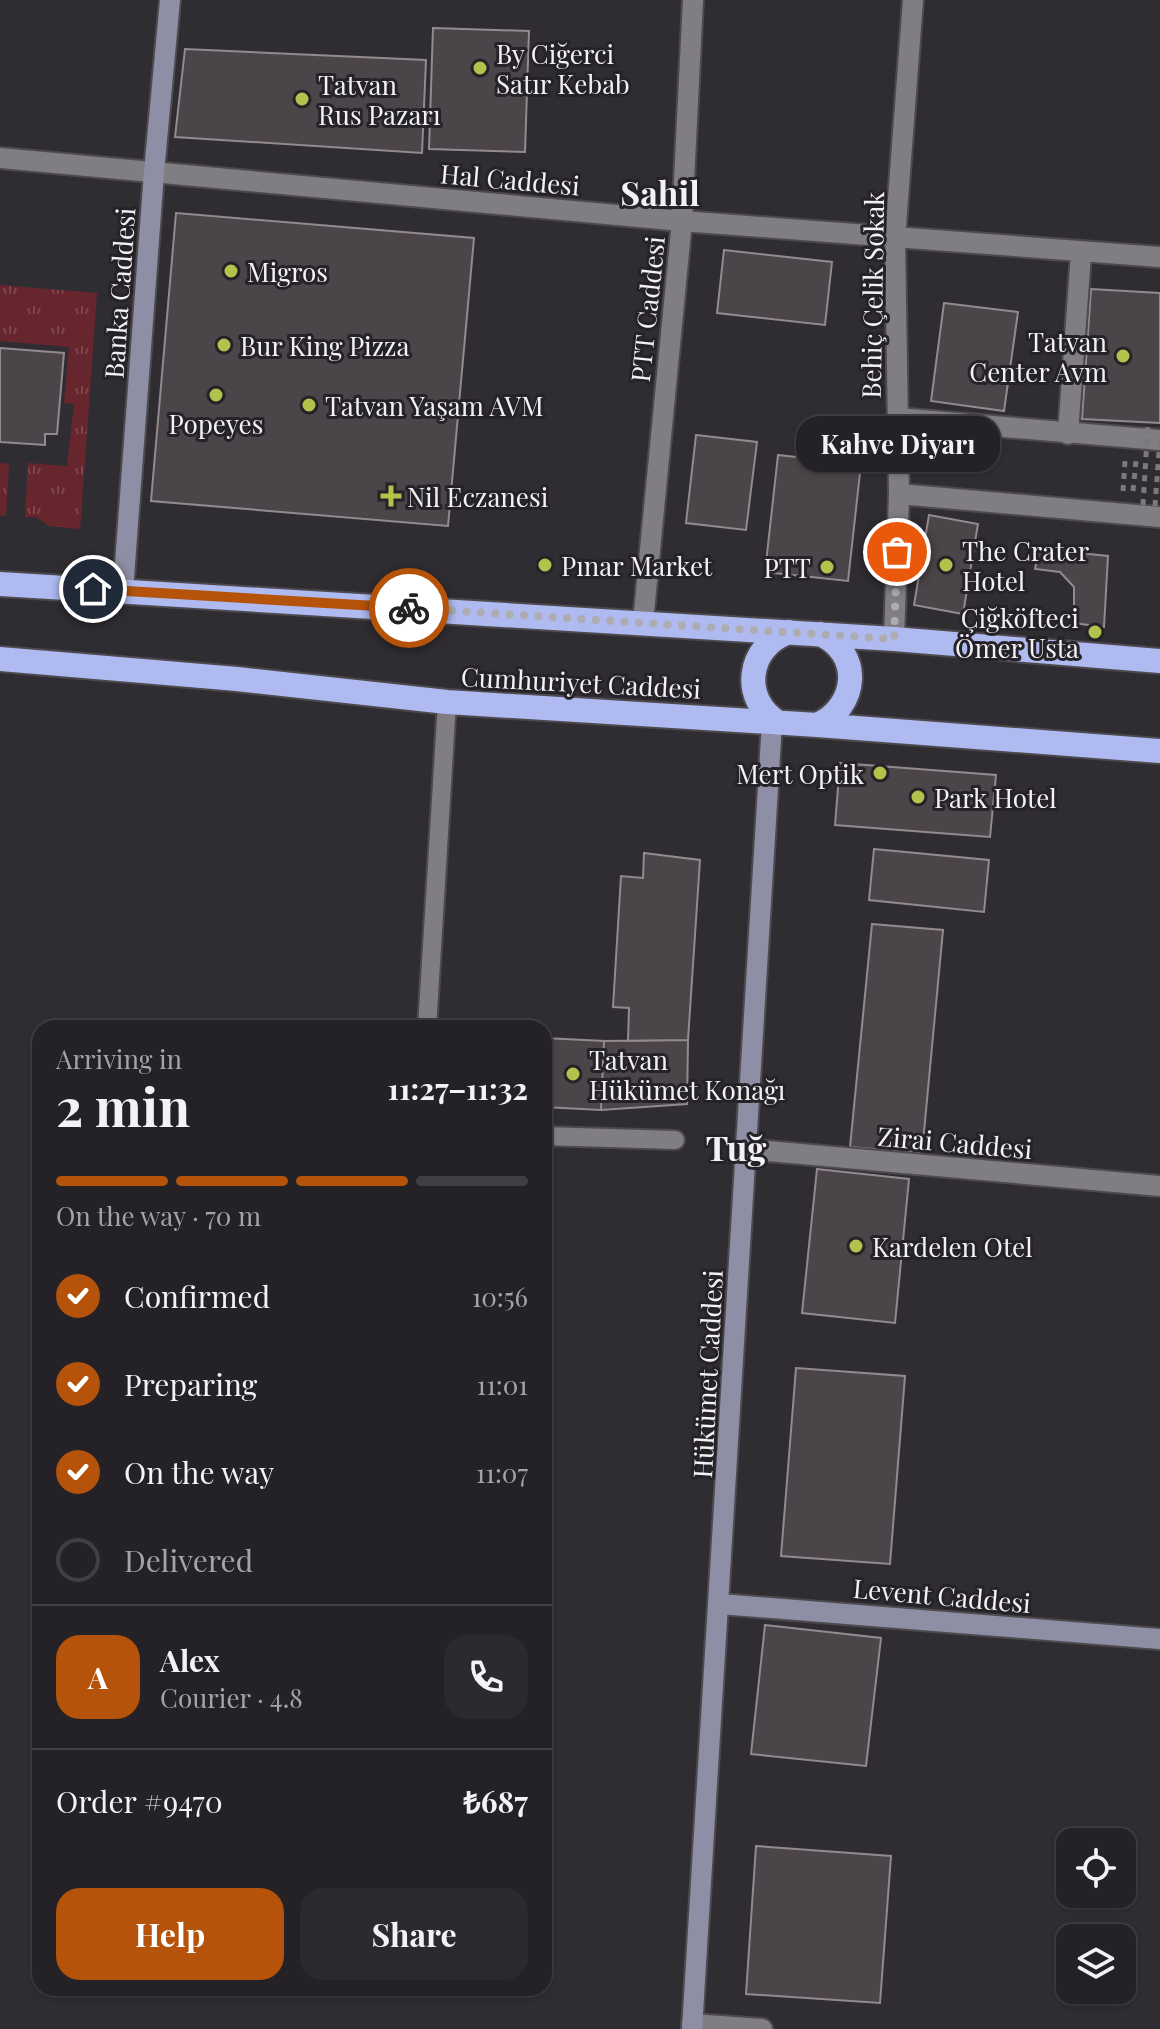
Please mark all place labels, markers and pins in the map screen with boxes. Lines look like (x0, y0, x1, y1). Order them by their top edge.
place label: By Ciğerci Satır Kebab (496, 36, 630, 101)
marker: By Ciğerci Satır Kebab (471, 59, 489, 77)
place label: Tatvan Rus Pazarı (318, 67, 441, 132)
marker: Tatvan Rus Pazarı (293, 90, 311, 108)
place label: Migros (247, 254, 328, 289)
marker: Migros (222, 262, 240, 280)
place label: Tatvan Center Avm (969, 324, 1107, 389)
place label: Bur King Pizza (240, 328, 409, 363)
marker: Bur King Pizza (215, 336, 233, 354)
marker: Tatvan Center Avm (1114, 347, 1132, 365)
marker: Popeyes (207, 386, 225, 404)
place label: Tatvan Yaşam AVM (325, 388, 544, 423)
marker: Tatvan Yaşam AVM (300, 396, 318, 414)
place label: Popeyes (169, 406, 263, 441)
callout: Kahve Diyarı (795, 416, 999, 472)
place label: Nil Eczanesi (407, 479, 549, 514)
marker: Nil Eczanesi (382, 487, 400, 505)
pin (863, 518, 931, 586)
place label: The Crater Hotel (962, 533, 1090, 598)
place label: Pınar Market (561, 548, 713, 583)
place label: PTT (763, 550, 811, 585)
pin (59, 555, 127, 623)
marker: Pınar Market (536, 556, 554, 574)
marker: The Crater Hotel (937, 556, 955, 574)
marker: PTT (818, 558, 836, 576)
place label: Çiğköfteci Ömer Usta (955, 600, 1079, 665)
marker: Çiğköfteci Ömer Usta (1086, 623, 1104, 641)
place label: Mert Optik (736, 756, 865, 791)
marker: Mert Optik (871, 764, 889, 782)
place label: Park Hotel (934, 780, 1057, 815)
marker: Park Hotel (909, 788, 927, 806)
place label: Tatvan Hükümet Konağı (589, 1042, 786, 1107)
marker: Tatvan Hükümet Konağı (564, 1065, 582, 1083)
place label: Kardelen Otel (872, 1229, 1033, 1264)
marker: Kardelen Otel (847, 1237, 865, 1255)

